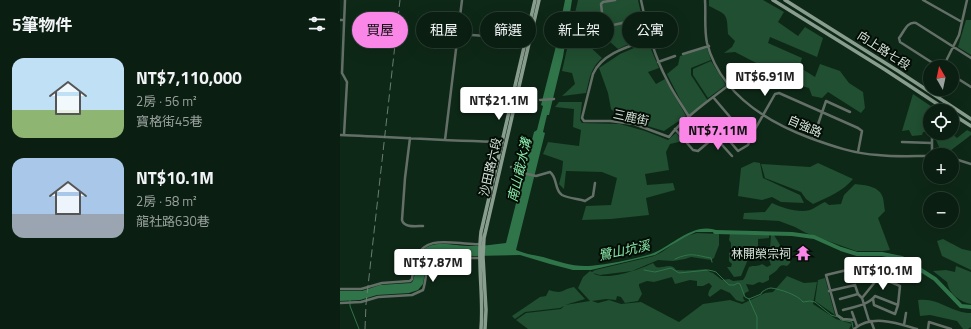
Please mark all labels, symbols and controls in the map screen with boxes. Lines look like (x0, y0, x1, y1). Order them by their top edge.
text: 5筆物件 (12, 12, 73, 38)
chip: 買屋 (352, 12, 408, 48)
chip: 租屋 (416, 12, 472, 48)
chip: 篩選 (480, 12, 536, 48)
chip: 新上架 (544, 12, 614, 48)
chip: 公寓 (622, 12, 678, 48)
icon: filters (306, 13, 328, 35)
street label: 向上路七段 (854, 26, 914, 74)
north arrow (923, 60, 959, 96)
map controls (923, 60, 959, 228)
pin: NT$6.91M (724, 63, 806, 97)
text: NT$7,110,000 (136, 65, 242, 91)
text: NT$6.91M (735, 66, 795, 86)
icon: home (44, 74, 92, 122)
pin: NT$21.1M (458, 87, 540, 121)
text: NT$21.1M (469, 90, 529, 110)
text: 2房 · 56 m² (136, 91, 197, 111)
street label: 三鹿街 (611, 104, 651, 130)
button: locate (923, 104, 959, 140)
street label: 自強路 (785, 110, 825, 142)
text: 寶格街45巷 (136, 111, 203, 131)
pin: NT$7.11M (677, 117, 759, 151)
text: NT$7.11M (688, 120, 748, 140)
water label: 南山截水溝 (502, 134, 537, 204)
street label: 沙田路六段 (474, 136, 506, 198)
button: + (923, 148, 959, 184)
text: NT$10.1M (136, 165, 214, 191)
icon: home (44, 174, 92, 222)
text: 2房 · 58 m² (136, 191, 197, 211)
button: − (923, 192, 959, 228)
text: 龍社路630巷 (136, 211, 210, 231)
water label: 鷺山坑溪 (596, 234, 653, 265)
place label: 林開榮宗祠 (731, 244, 791, 263)
temple icon: 林開榮宗祠 (794, 244, 812, 262)
pin: NT$7.87M (392, 249, 474, 283)
text: NT$7.87M (403, 252, 463, 272)
pin: NT$10.1M (842, 257, 924, 291)
text: NT$10.1M (853, 260, 913, 280)

